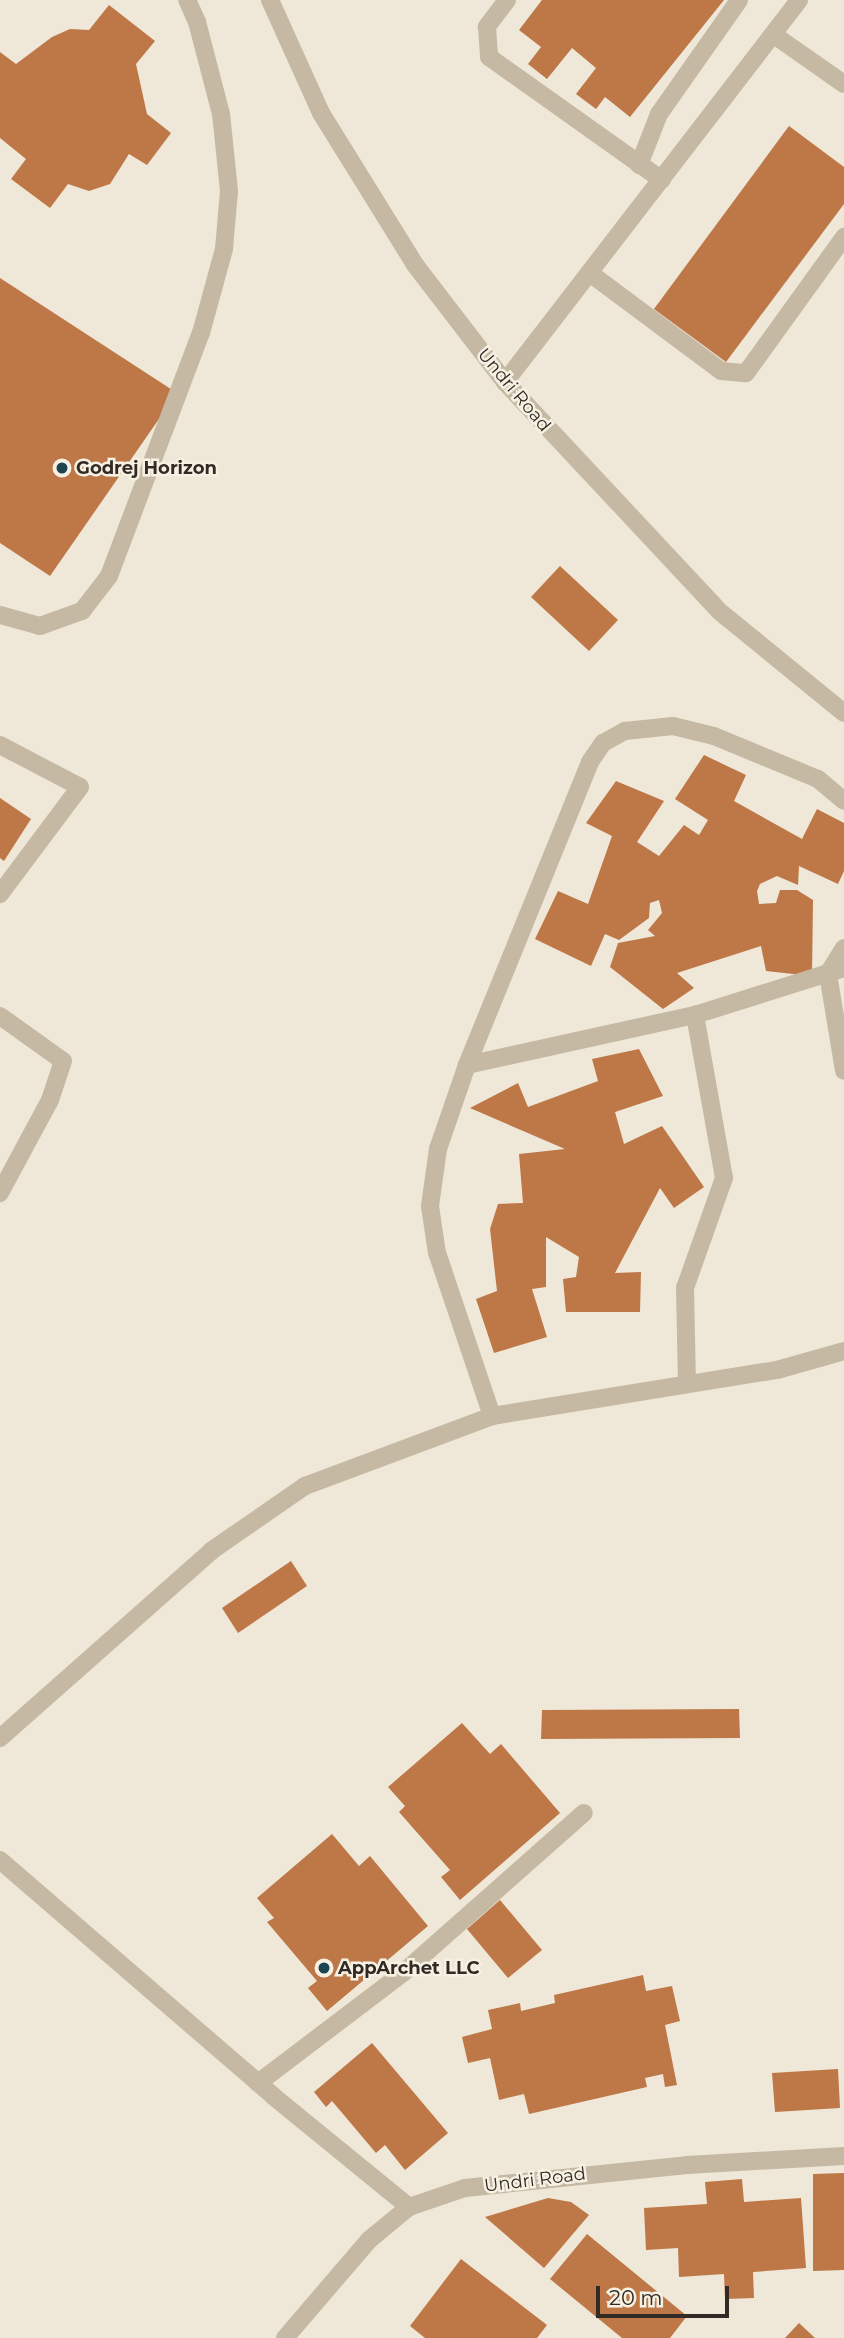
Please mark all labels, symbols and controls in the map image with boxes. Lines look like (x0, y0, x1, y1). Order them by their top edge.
street label: Undri Road (473, 344, 555, 436)
place label: Godrej Horizon (76, 457, 217, 479)
marker: Godrej Horizon (54, 460, 70, 476)
place label: AppArchet LLC (338, 1957, 480, 1979)
marker: AppArchet LLC (316, 1960, 332, 1976)
street label: Undri Road (483, 2163, 587, 2197)
scale bar (599, 2272, 732, 2316)
text: 20 m (609, 2285, 663, 2310)

